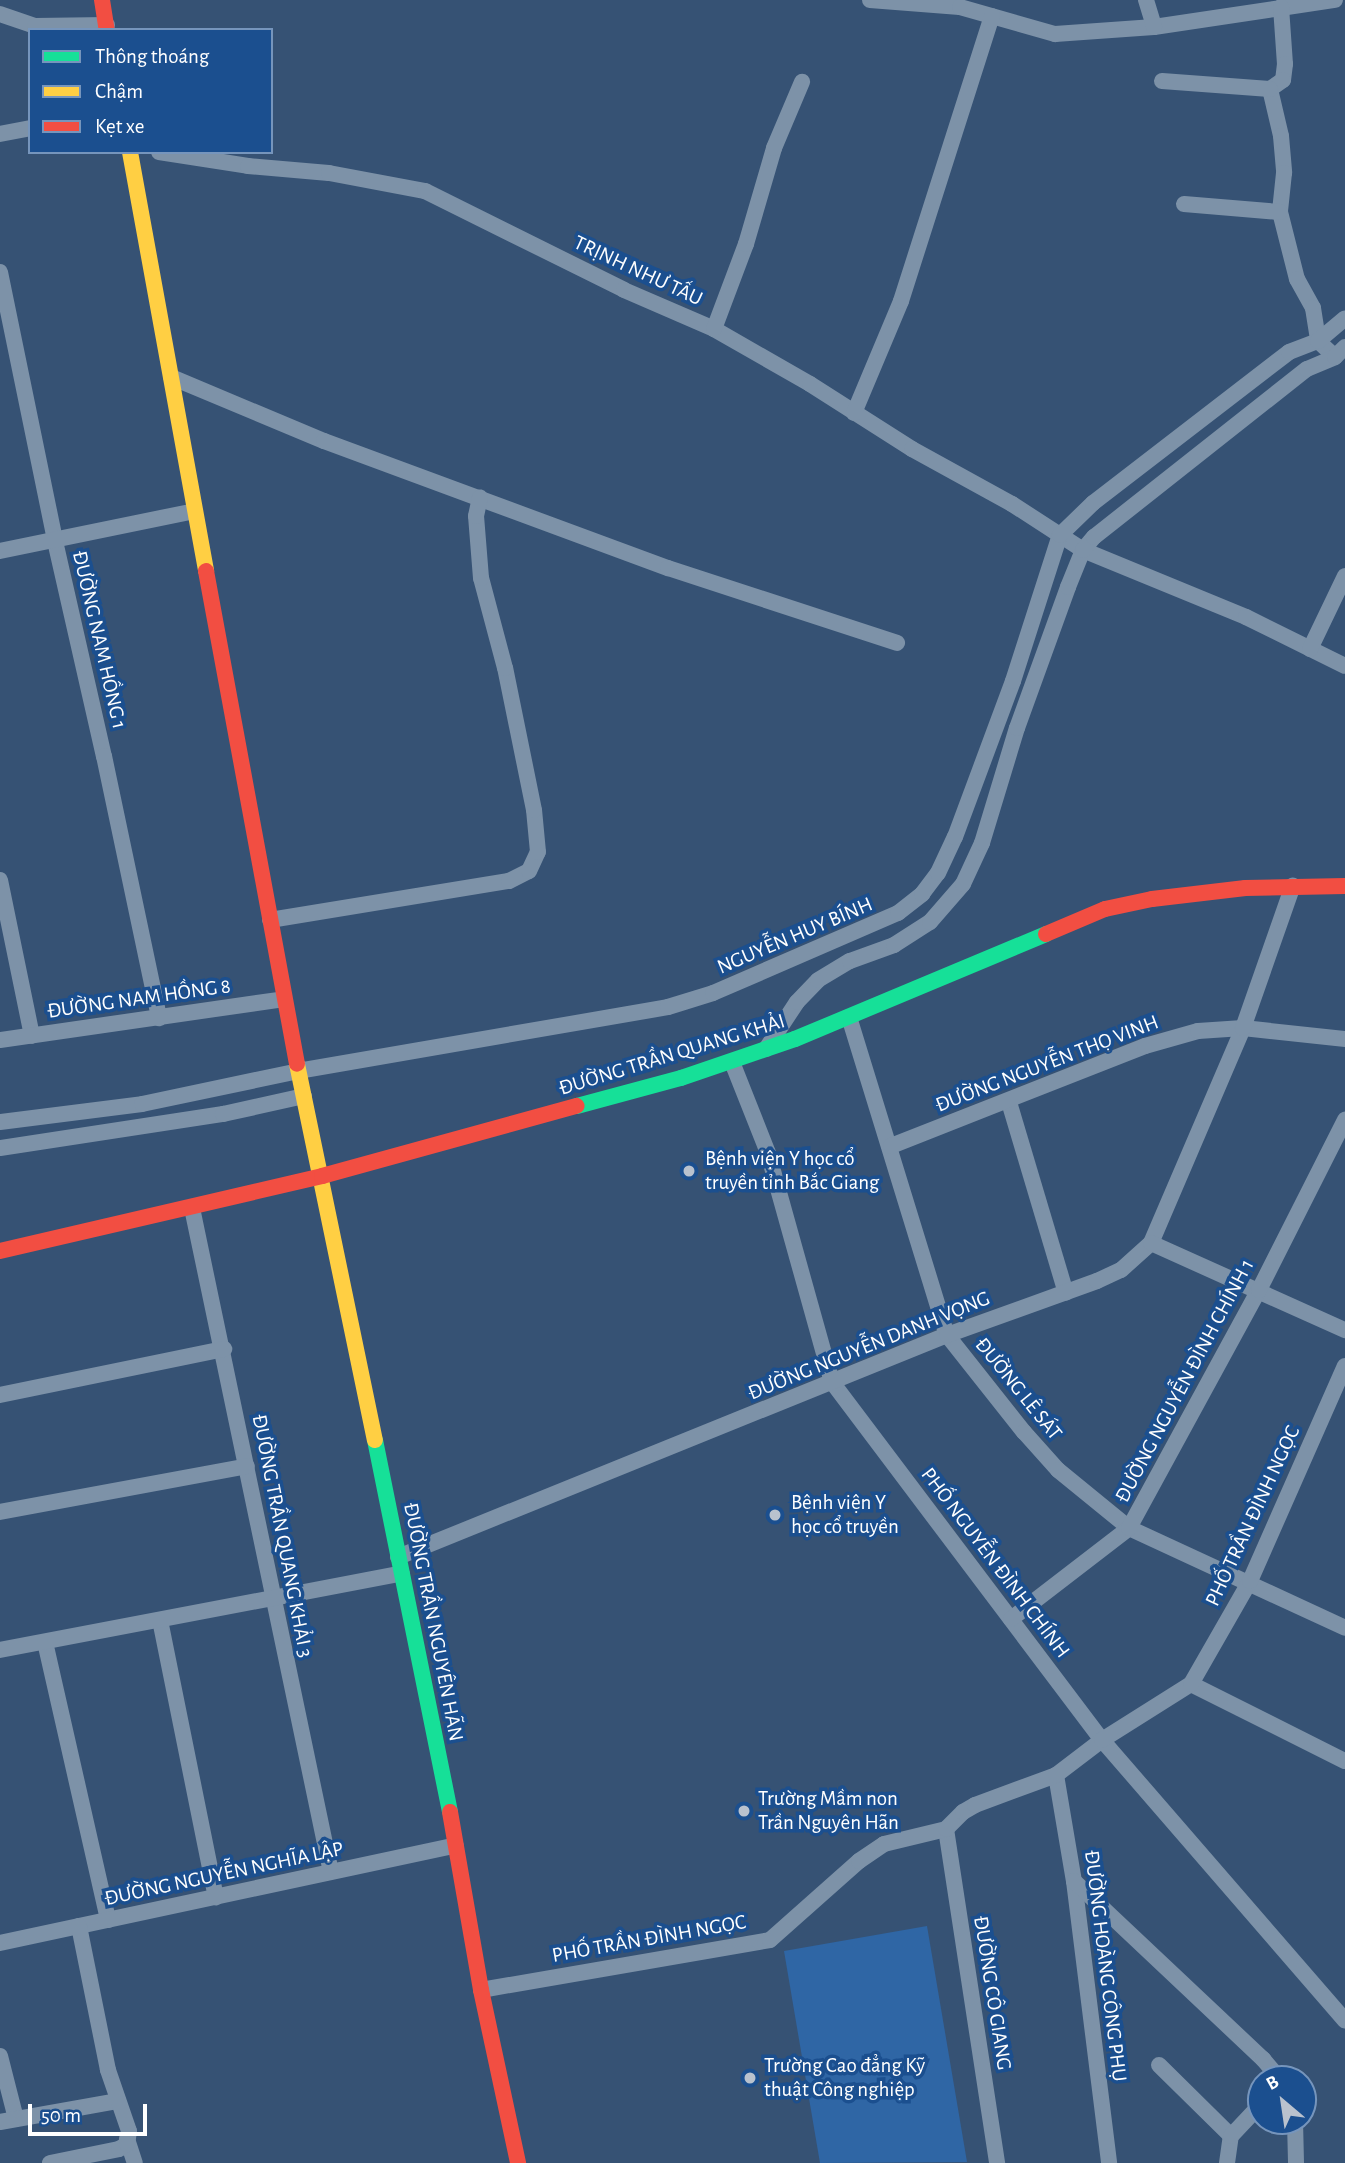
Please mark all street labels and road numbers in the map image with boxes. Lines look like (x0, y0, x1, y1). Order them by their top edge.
street label: TRỊNH NHƯ TẤU (570, 230, 706, 312)
street label: ĐƯỜNG NAM HỒNG 1 (66, 548, 132, 732)
street label: NGUYỄN HUY BÍNH (713, 892, 877, 980)
street label: ĐƯỜNG NAM HỒNG 8 (46, 974, 232, 1024)
street label: ĐƯỜNG TRẦN QUANG KHẢI (556, 1009, 788, 1101)
street label: ĐƯỜNG NGUYỄN THỌ VINH (932, 1010, 1162, 1118)
street label: ĐƯỜNG NGUYỄN ĐÌNH CHÍNH 1 (1110, 1255, 1260, 1507)
street label: ĐƯỜNG NGUYỄN DANH VỌNG (744, 1286, 994, 1406)
street label: ĐƯỜNG LÊ SÁT (969, 1333, 1067, 1445)
street label: ĐƯỜNG TRẦN QUANG KHẢI 3 (246, 1412, 318, 1660)
street label: PHỐ TRẦN ĐÌNH NGỌC (1200, 1422, 1306, 1610)
street label: PHỐ NGUYỄN ĐÌNH CHÍNH (915, 1463, 1075, 1663)
street label: ĐƯỜNG TRẦN NGUYÊN HÃN (397, 1500, 469, 1744)
street label: ĐƯỜNG NGUYỄN NGHĨA LẬP (102, 1836, 346, 1912)
street label: ĐƯỜNG HOÀNG CÔNG PHỤ (1078, 1849, 1132, 2083)
street label: PHỐ TRẦN ĐÌNH NGỌC (550, 1910, 748, 1968)
street label: ĐƯỜNG CÔ GIANG (967, 1914, 1017, 2072)

